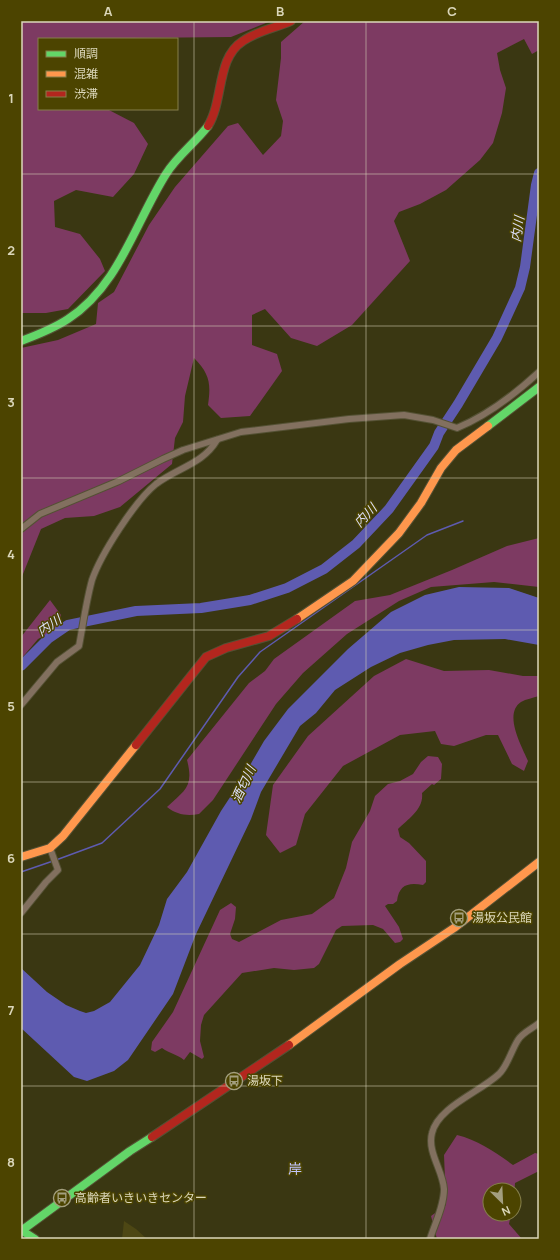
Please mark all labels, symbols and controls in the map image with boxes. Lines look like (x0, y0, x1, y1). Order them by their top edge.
text: A (104, 2, 113, 20)
text: B (276, 2, 284, 20)
text: C (447, 2, 457, 20)
legend (38, 38, 178, 110)
text: 順調 (74, 45, 98, 62)
text: 混雑 (74, 65, 98, 82)
text: 渋滞 (74, 85, 98, 102)
text: 1 (8, 89, 14, 107)
water label: 内川 (506, 213, 528, 243)
text: 2 (7, 241, 15, 259)
text: 3 (7, 393, 15, 411)
water label: 内川 (350, 498, 382, 531)
text: 4 (7, 545, 15, 563)
water label: 内川 (33, 609, 66, 640)
text: 5 (7, 697, 15, 715)
water label: 酒匂川 (227, 761, 260, 805)
text: 6 (7, 849, 15, 867)
bus stop icon: 湯坂公民館 (449, 908, 469, 928)
place label: 湯坂公民館 (472, 909, 532, 926)
text: 7 (8, 1001, 15, 1019)
bus stop icon: 湯坂下 (224, 1071, 244, 1091)
place label: 湯坂下 (247, 1072, 283, 1089)
text: 8 (7, 1153, 15, 1171)
district label: 岸 (288, 1159, 302, 1178)
north arrow (482, 1182, 522, 1222)
bus stop icon: 高齢者いきいきセンター (52, 1188, 72, 1208)
place label: 高齢者いきいきセンター (75, 1189, 207, 1206)
text: N (500, 1203, 513, 1220)

